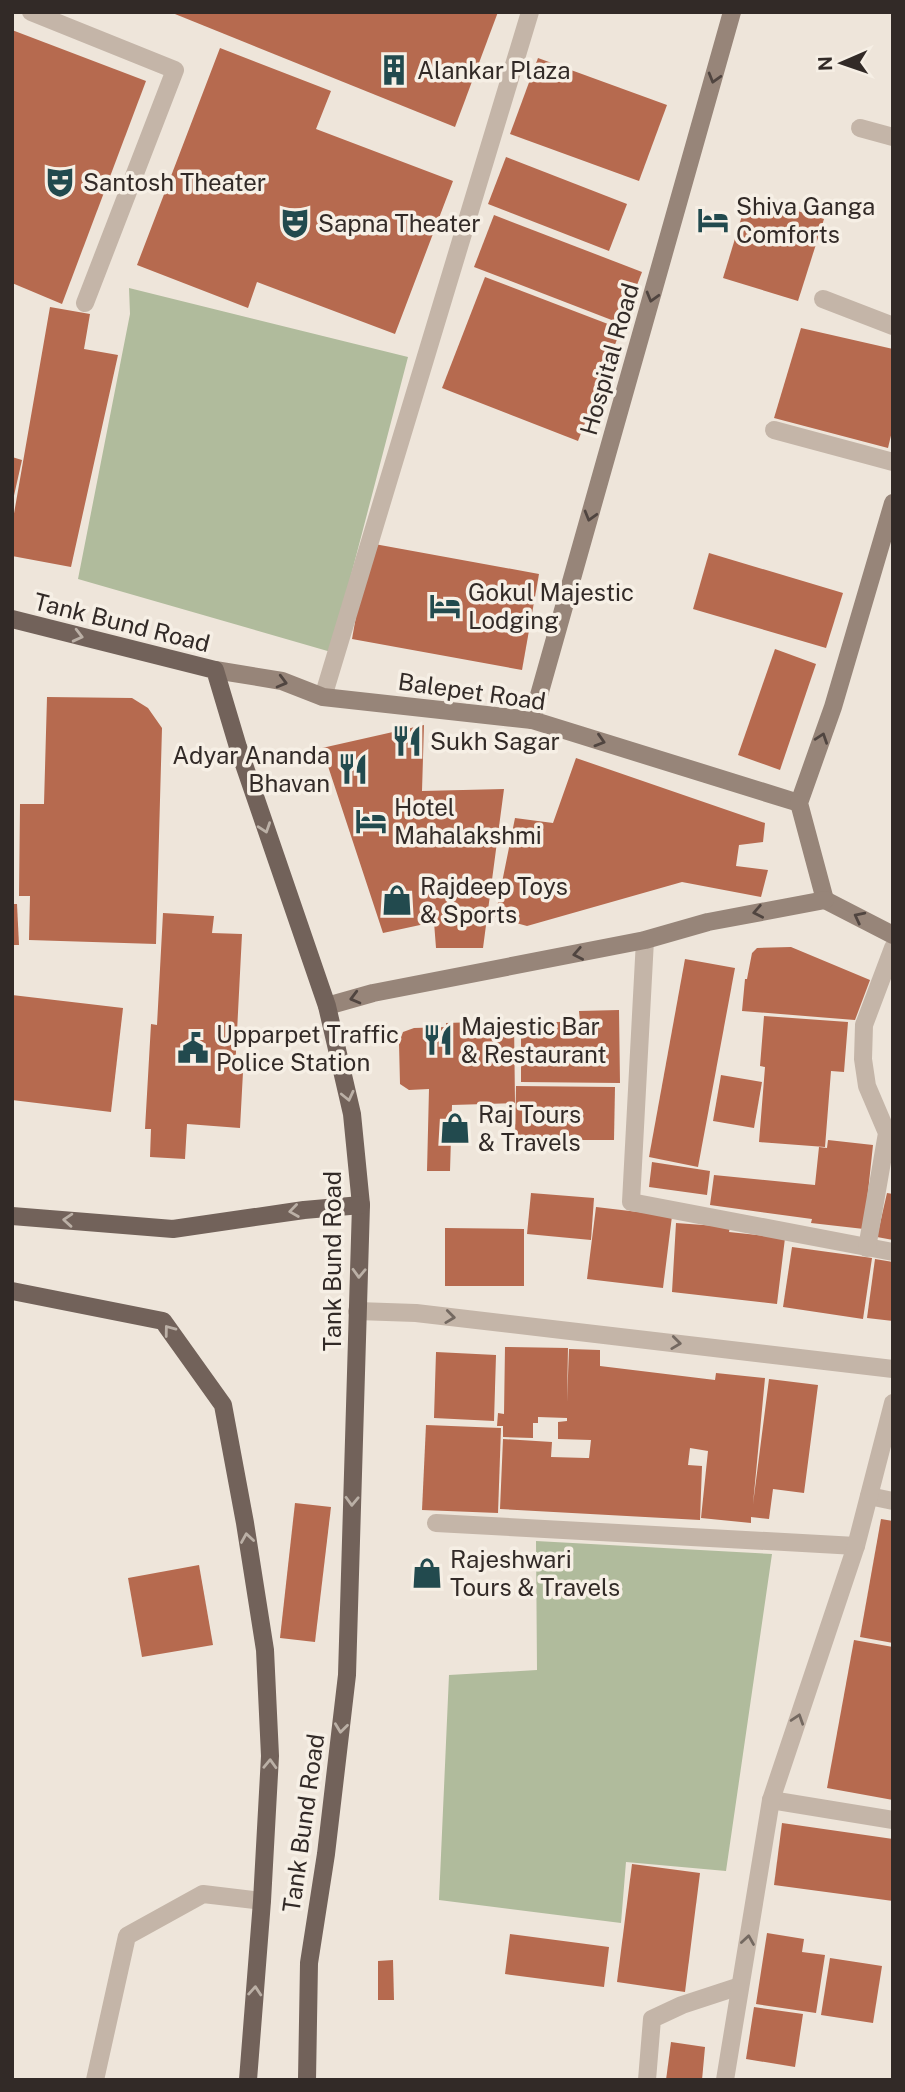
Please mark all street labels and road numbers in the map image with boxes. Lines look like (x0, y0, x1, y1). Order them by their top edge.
street label: Hospital Road (574, 280, 644, 438)
street label: Tank Bund Road (31, 587, 213, 657)
street label: Balepet Road (396, 667, 548, 715)
street label: Tank Bund Road (318, 1171, 346, 1351)
street label: Tank Bund Road (277, 1732, 329, 1914)

